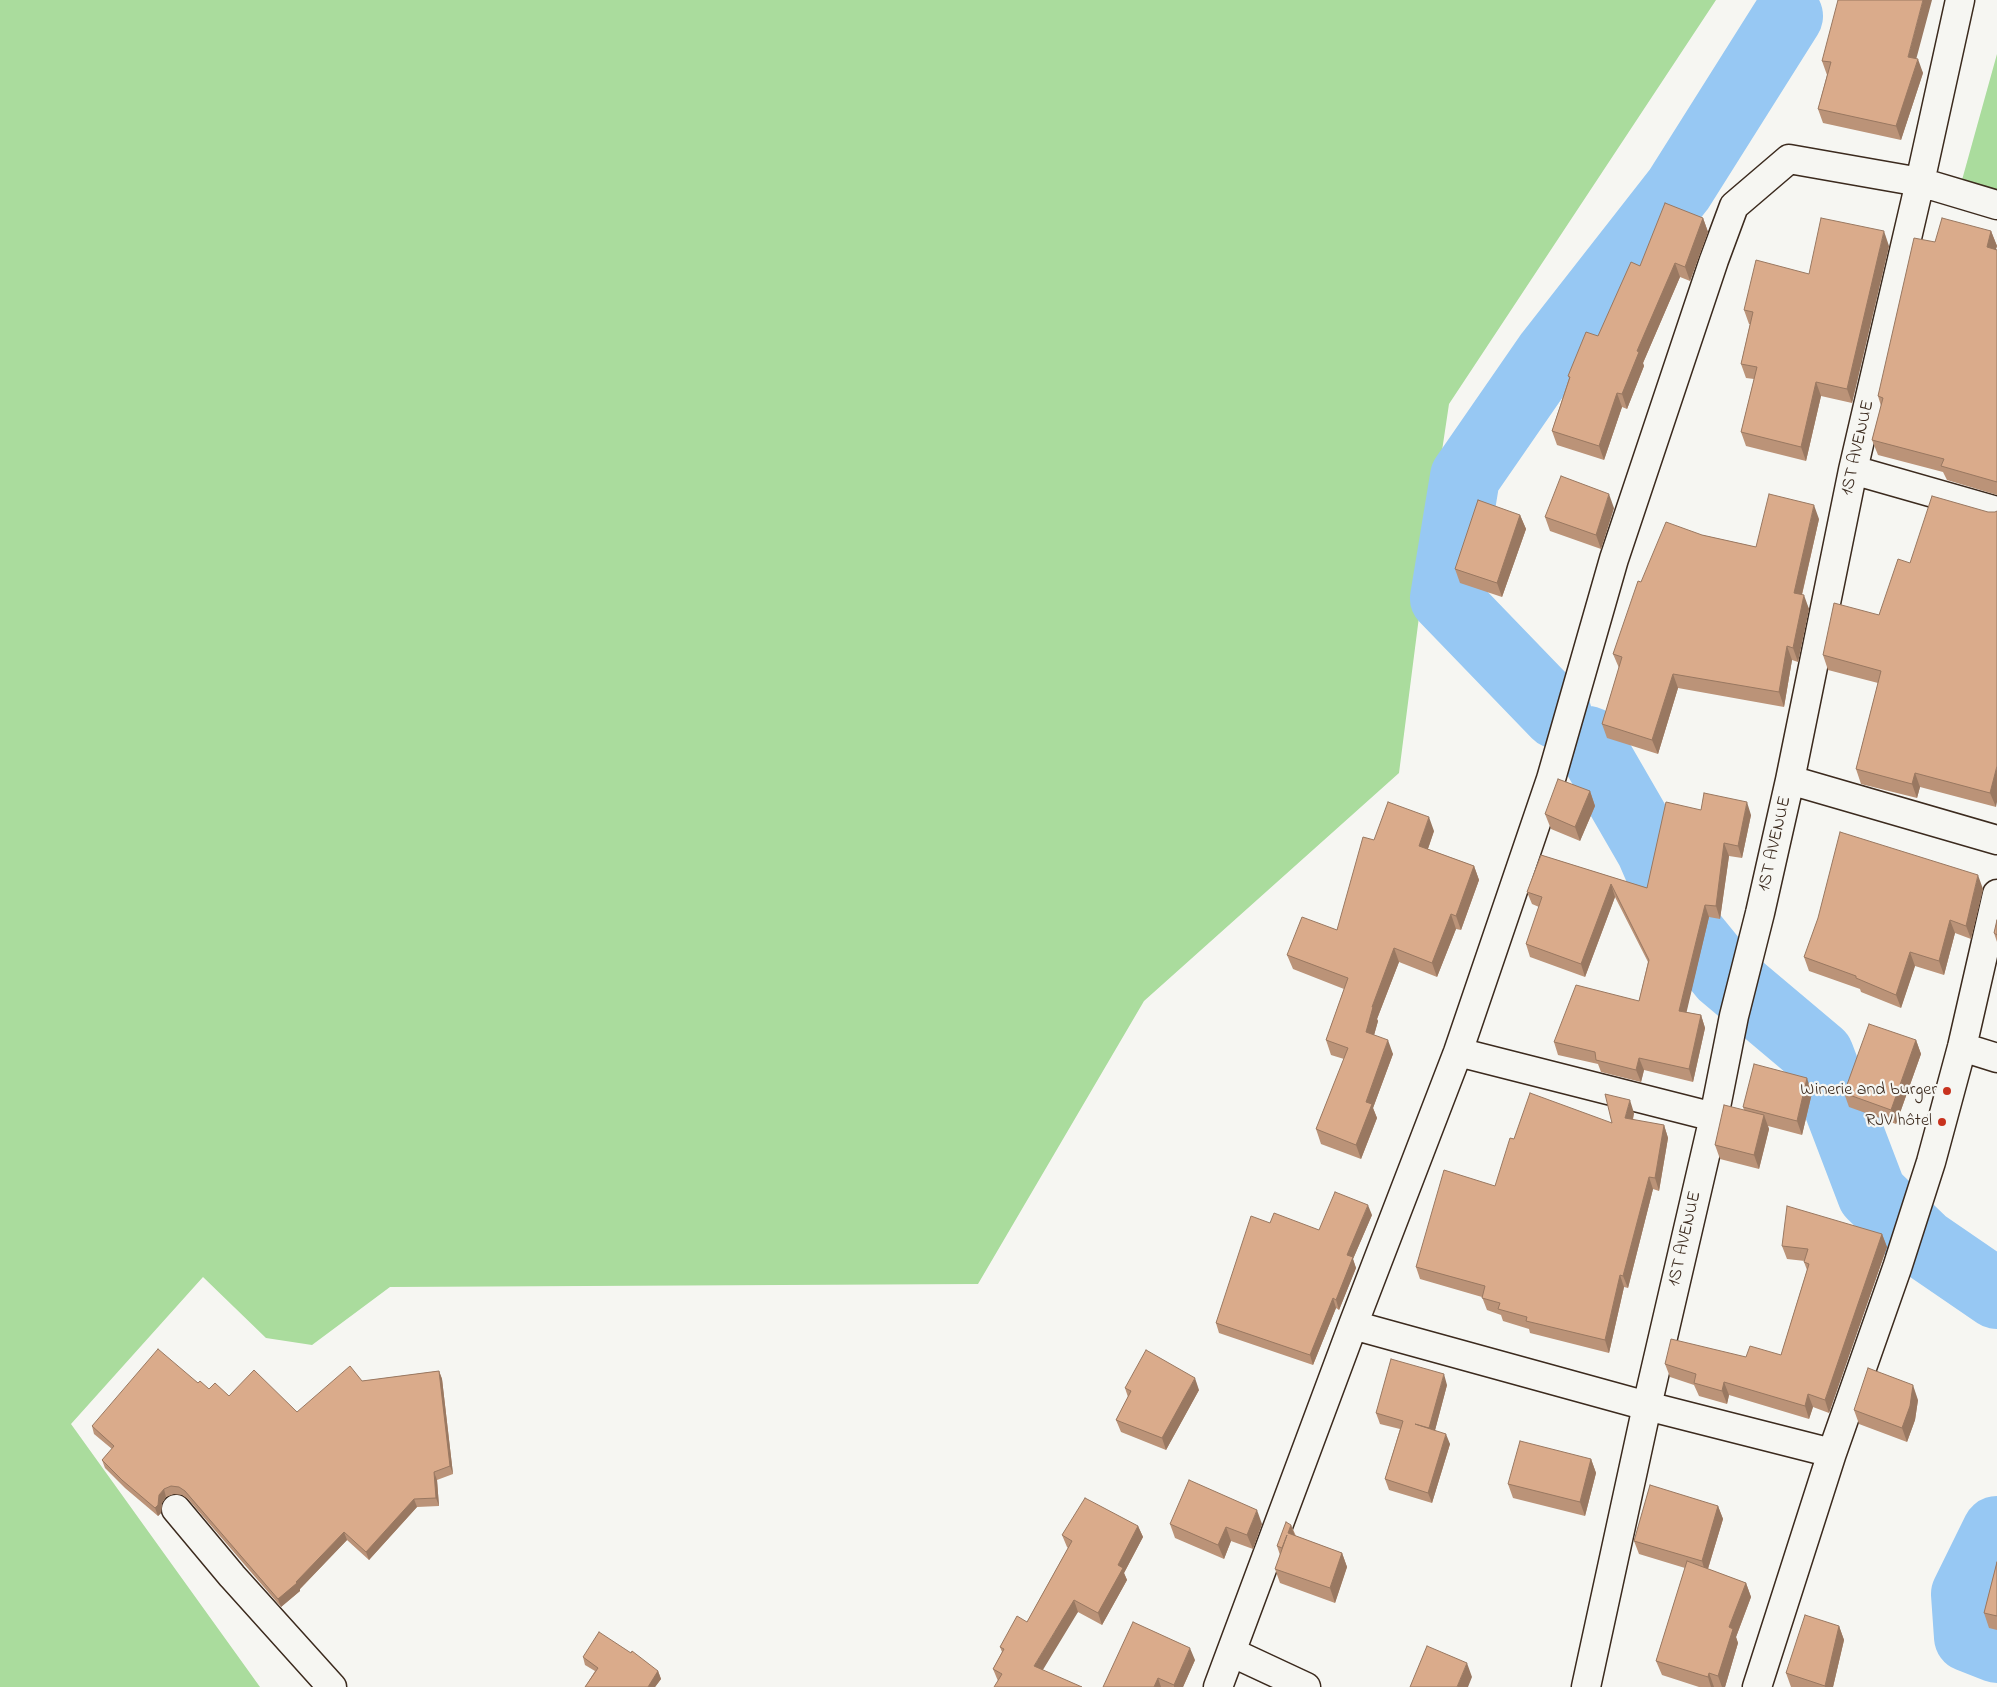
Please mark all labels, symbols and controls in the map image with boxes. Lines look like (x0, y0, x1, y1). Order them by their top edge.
street label: 1ST AVENUE (1838, 398, 1880, 498)
street label: 1ST AVENUE (1755, 794, 1797, 894)
place label: Winerie and burger (1800, 1080, 1937, 1102)
marker: Winerie and burger (1941, 1085, 1953, 1097)
place label: RJV hôtel (1865, 1111, 1932, 1133)
marker: RJV hôtel (1936, 1116, 1948, 1128)
street label: 1ST AVENUE (1665, 1189, 1707, 1289)

